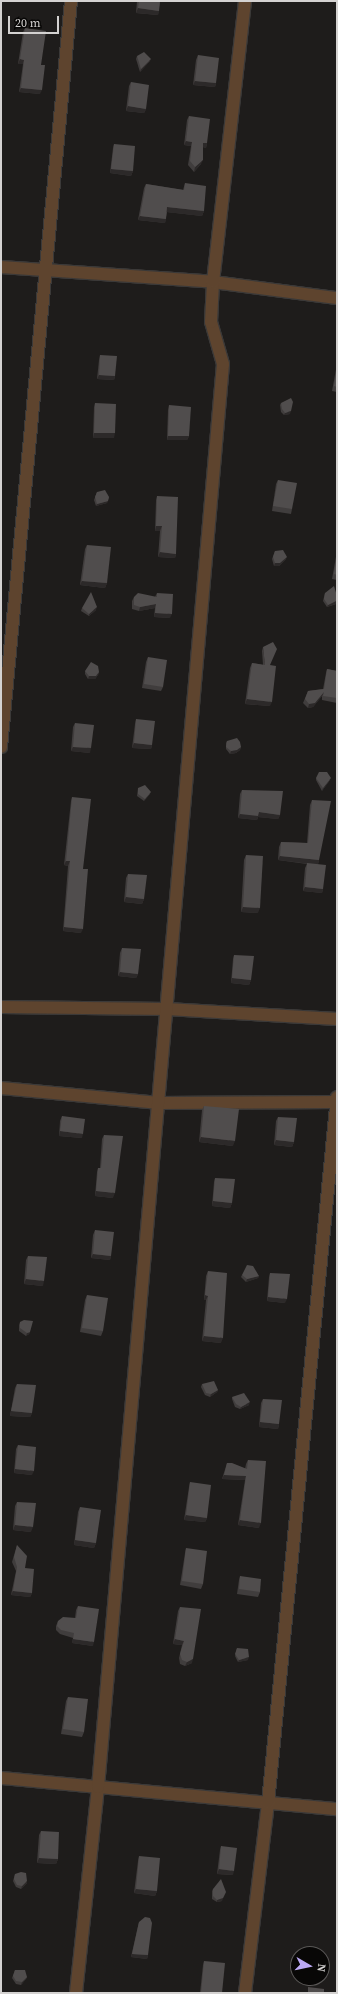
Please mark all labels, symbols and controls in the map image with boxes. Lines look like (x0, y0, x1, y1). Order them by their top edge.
scale bar (10, 8, 61, 34)
text: 20 m (15, 15, 41, 31)
north arrow (290, 1946, 330, 1986)
text: N (313, 1963, 329, 1973)

